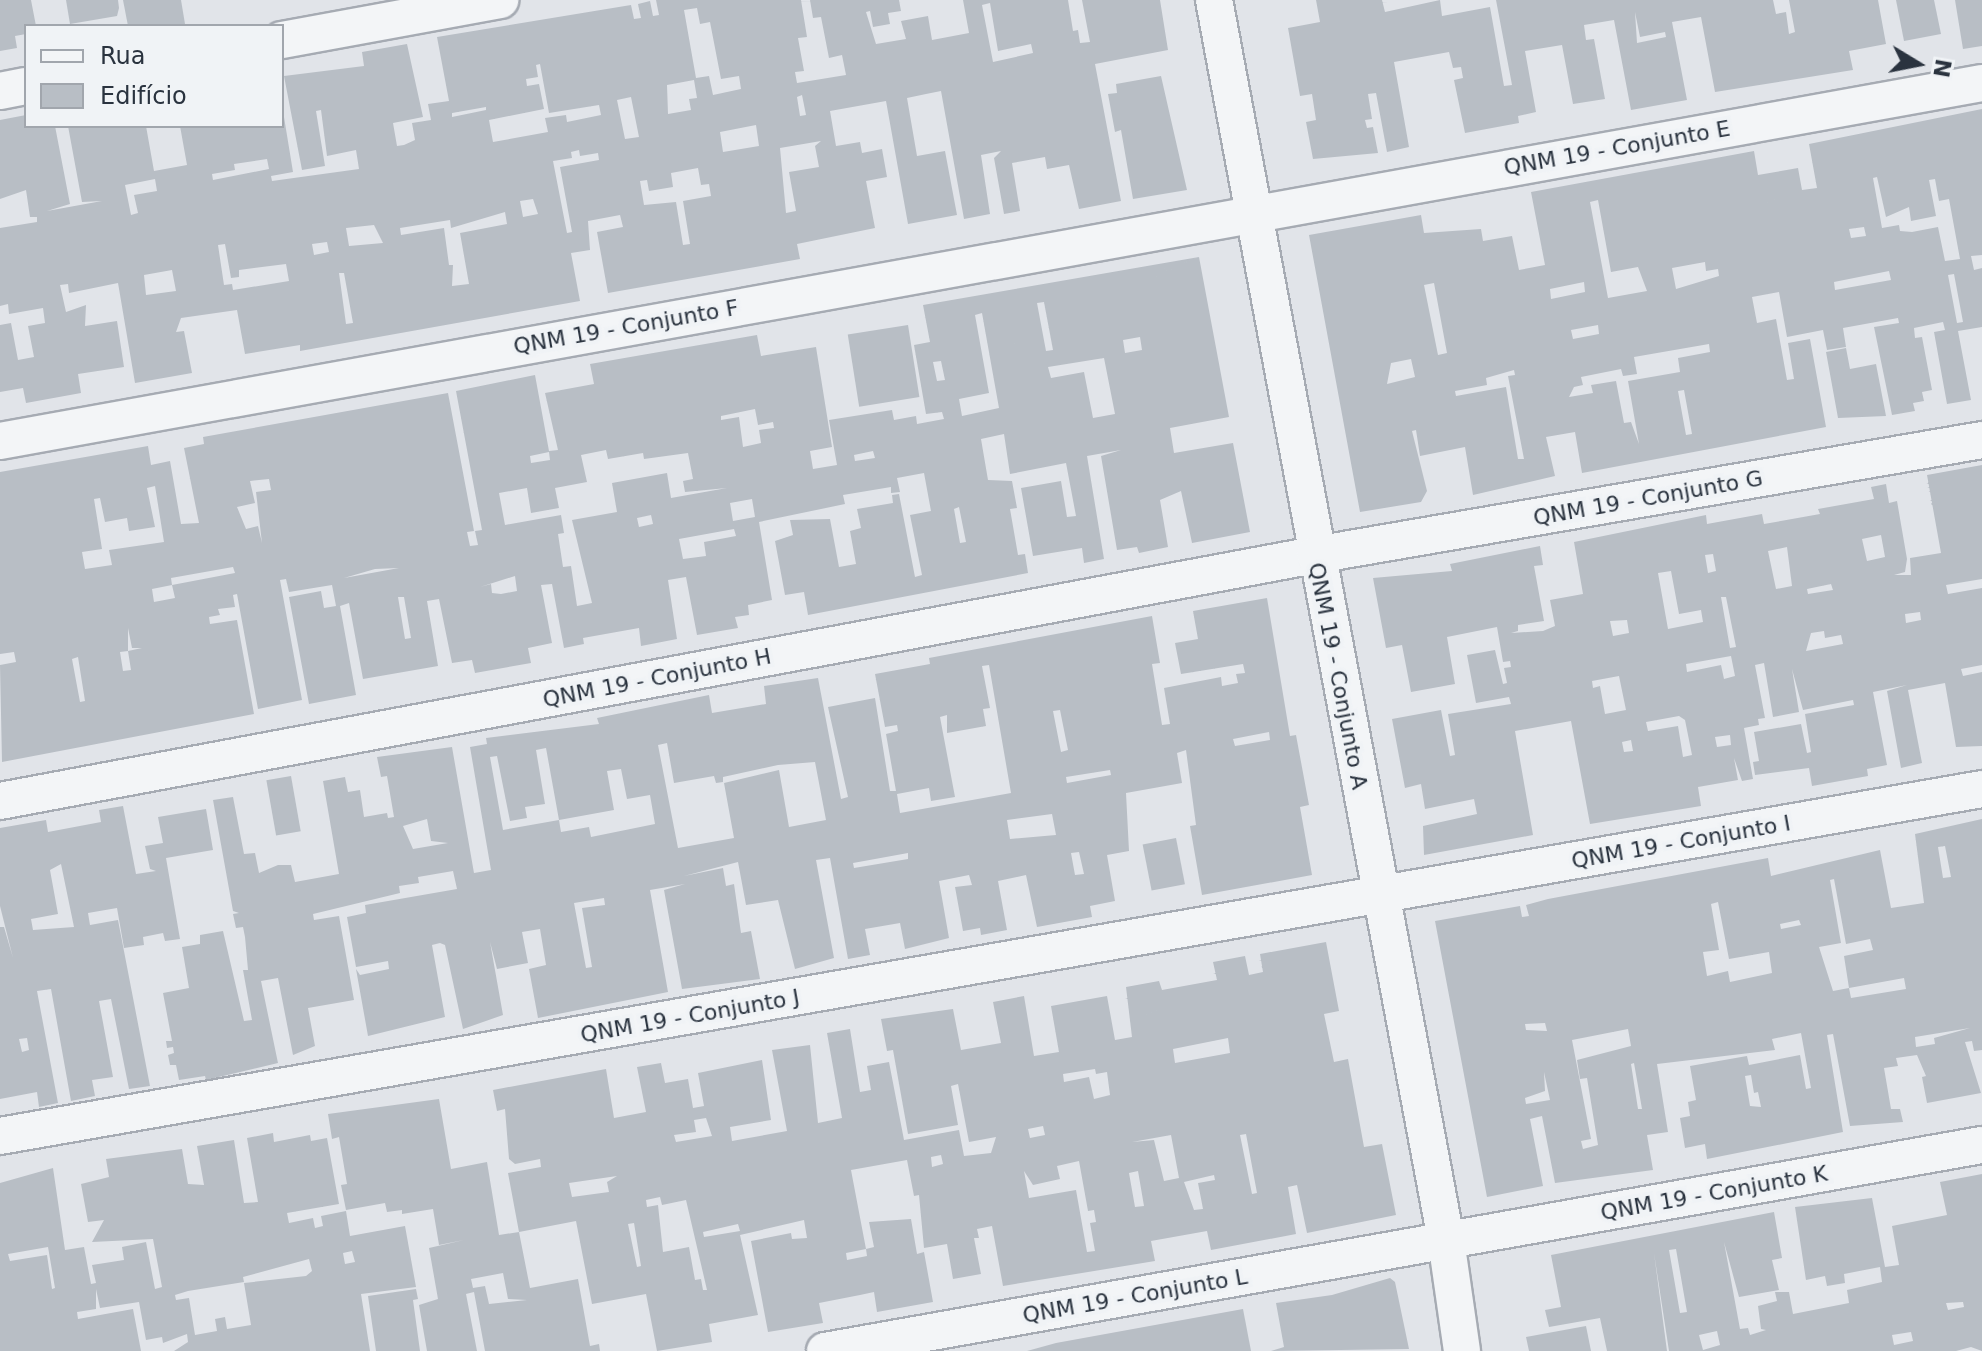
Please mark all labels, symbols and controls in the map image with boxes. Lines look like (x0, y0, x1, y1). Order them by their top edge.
legend (24, 24, 284, 128)
north arrow (1878, 24, 1958, 104)
text: Rua (100, 42, 146, 70)
text: N (1928, 57, 1956, 79)
text: Edifício (100, 82, 187, 110)
street label: QNM 19 - Conjunto E (1502, 115, 1732, 181)
street label: QNM 19 - Conjunto F (511, 294, 741, 360)
street label: QNM 19 - Conjunto G (1531, 465, 1765, 531)
street label: QNM 19 - Conjunto A (1303, 560, 1373, 792)
street label: QNM 19 - Conjunto H (541, 643, 773, 713)
street label: QNM 19 - Conjunto I (1569, 810, 1793, 874)
street label: QNM 19 - Conjunto J (578, 984, 802, 1048)
street label: QNM 19 - Conjunto K (1598, 1160, 1830, 1226)
street label: QNM 19 - Conjunto L (1021, 1263, 1249, 1329)

